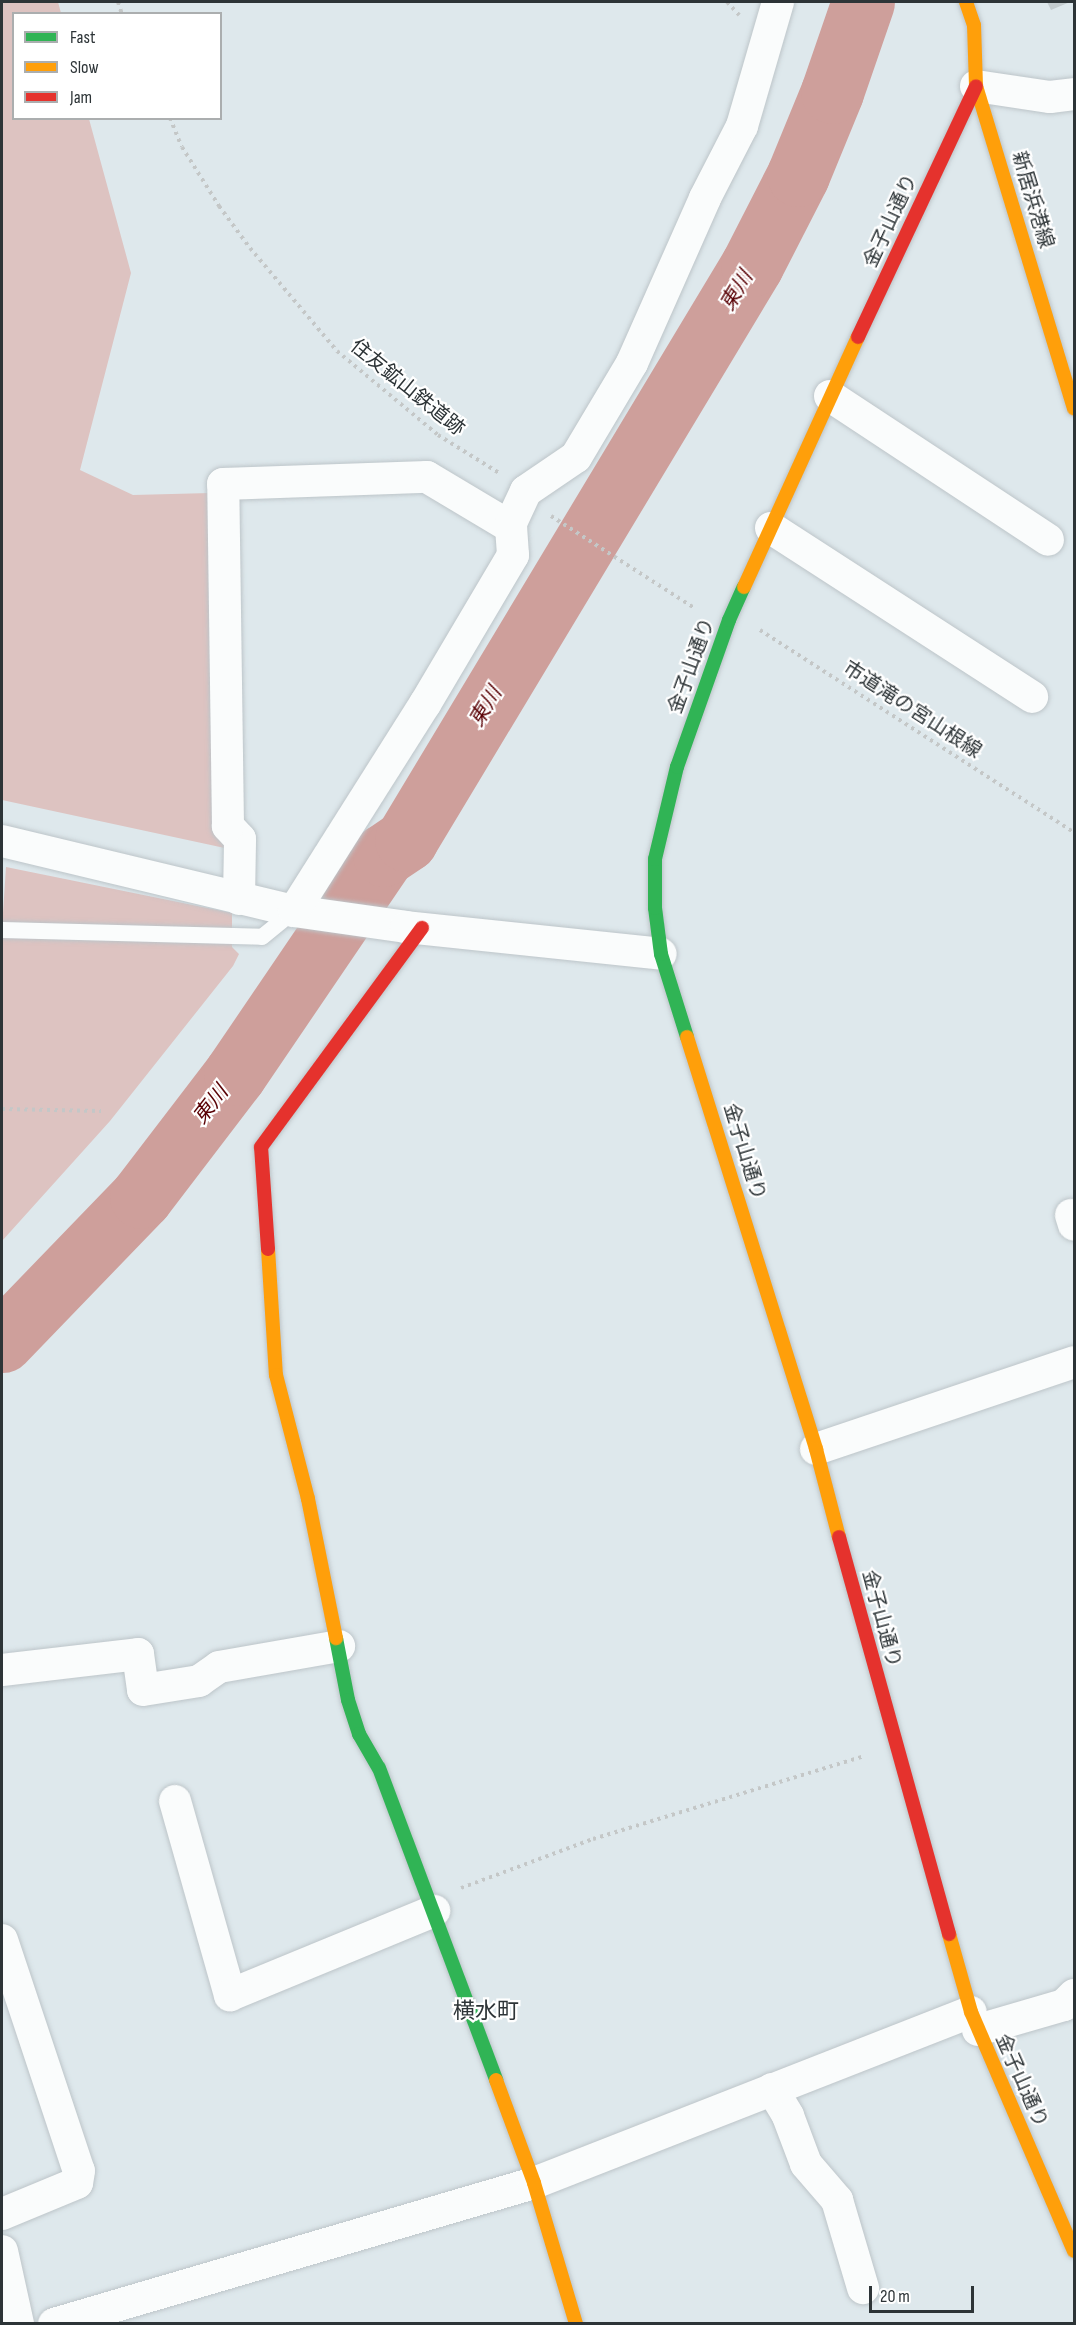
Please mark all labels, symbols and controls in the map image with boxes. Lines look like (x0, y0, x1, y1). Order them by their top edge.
legend (12, 12, 222, 120)
text: Fast (70, 27, 95, 48)
text: Slow (70, 57, 99, 78)
text: Jam (70, 87, 92, 108)
street label: 新居浜港線 (1006, 149, 1058, 251)
street label: 金子山通り (859, 171, 923, 271)
water label: 東川 (715, 267, 759, 315)
street label: 住友鉱山鉄道跡 (345, 335, 469, 441)
street label: 金子山通り (664, 615, 720, 717)
street label: 市道滝の宮山根線 (838, 656, 986, 764)
water label: 東川 (464, 683, 508, 731)
water label: 東川 (188, 1081, 234, 1129)
street label: 金子山通り (718, 1101, 770, 1203)
street label: 金子山通り (856, 1568, 906, 1670)
district label: 横水町 (453, 1999, 519, 2025)
street label: 金子山通り (990, 2030, 1052, 2132)
scale bar (872, 2274, 977, 2312)
text: 20 m (880, 2286, 910, 2307)

